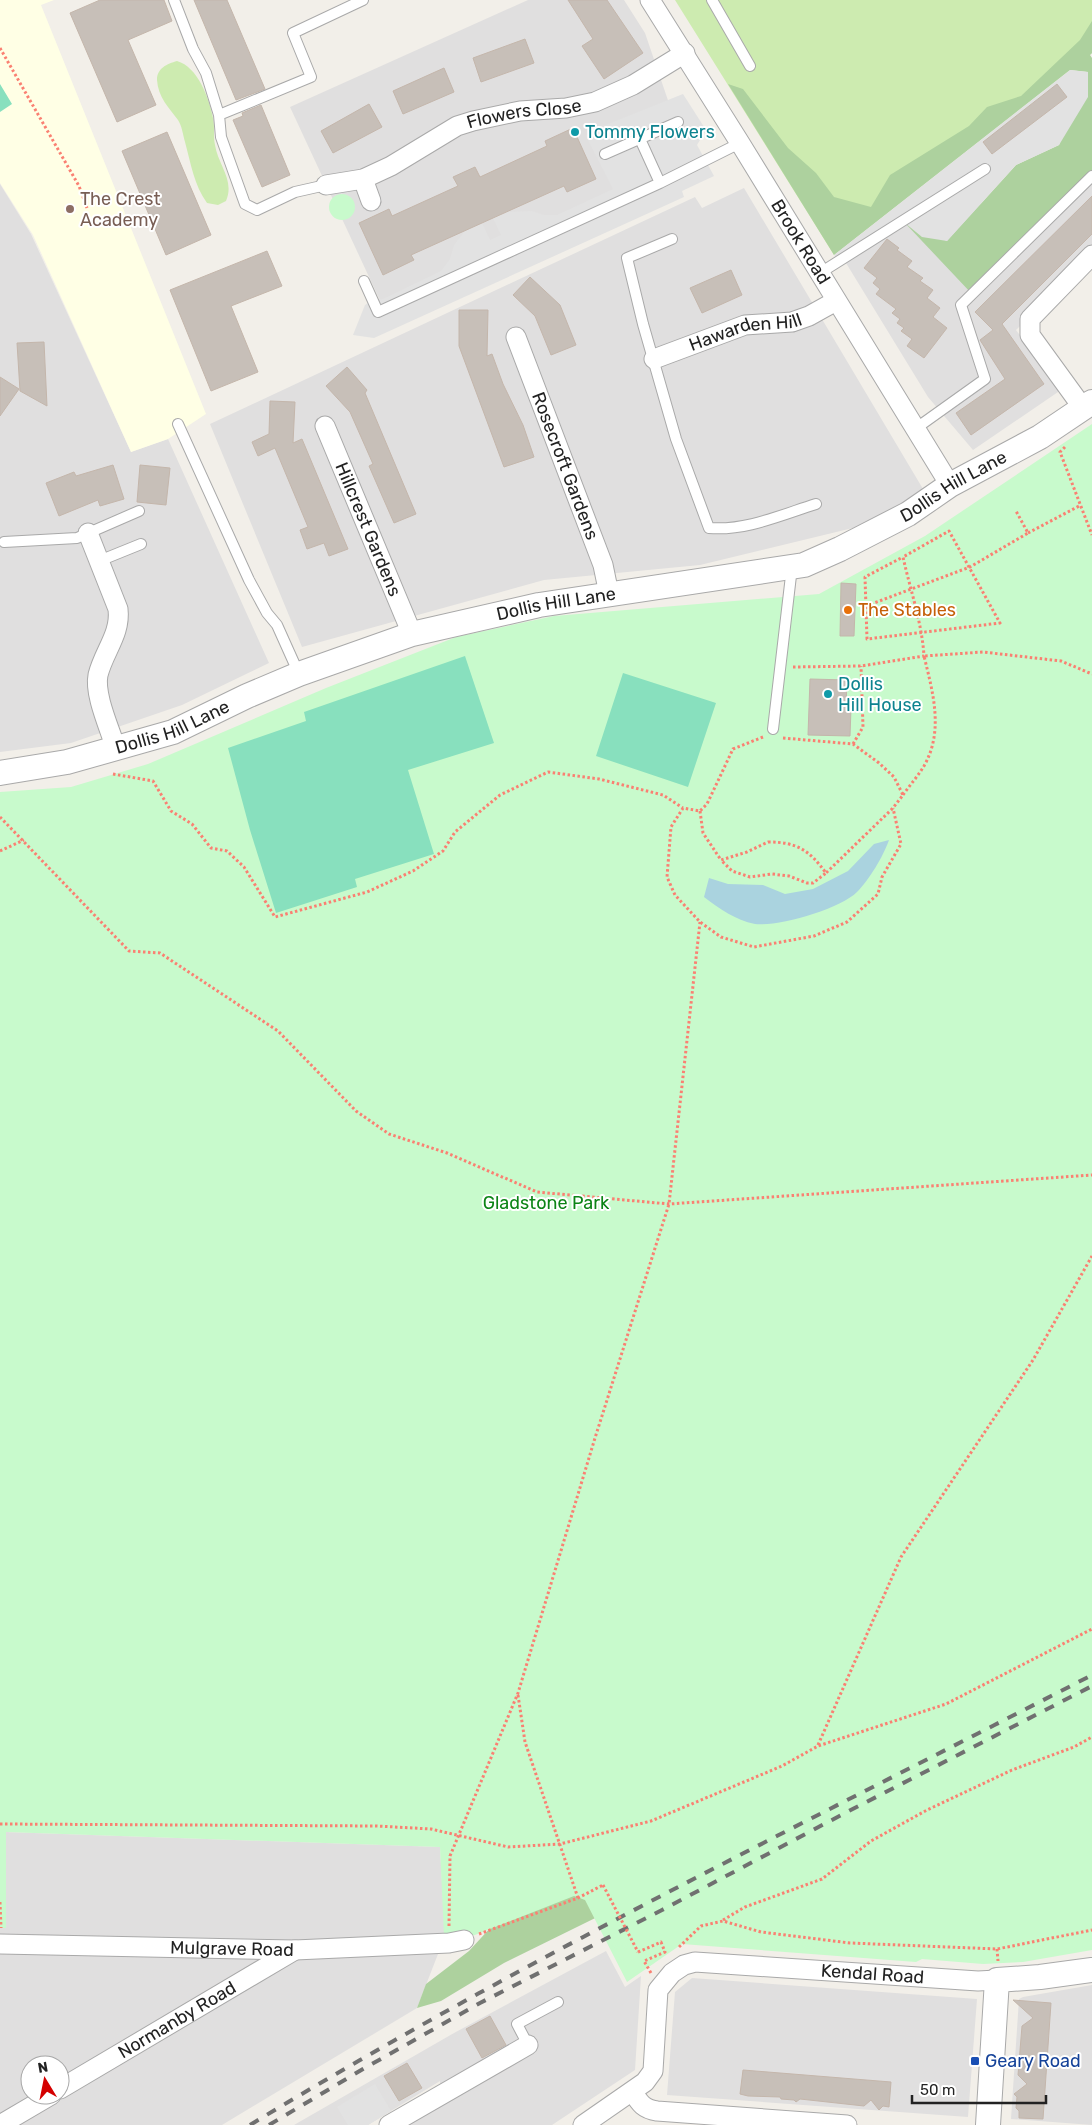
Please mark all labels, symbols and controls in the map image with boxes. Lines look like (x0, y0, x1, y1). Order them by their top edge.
street label: Flowers Close (464, 94, 583, 133)
place label: Tommy Flowers (585, 121, 715, 143)
marker: Tommy Flowers (569, 126, 581, 138)
place label: The Crest Academy (80, 188, 160, 231)
street label: Brook Road (766, 195, 835, 288)
marker: The Crest Academy (64, 203, 76, 215)
street label: Hawarden Hill (686, 308, 805, 356)
street label: Rosecroft Gardens (527, 389, 603, 543)
street label: Dollis Hill Lane (896, 446, 1010, 527)
street label: Hillcrest Gardens (330, 459, 406, 600)
street label: Dollis Hill Lane (494, 583, 617, 625)
place label: The Stables (858, 599, 956, 621)
marker: The Stables (842, 604, 854, 616)
place label: Dollis Hill House (838, 673, 922, 716)
marker: Dollis Hill House (822, 688, 834, 700)
street label: Dollis Hill Lane (113, 695, 233, 759)
park label: Gladstone Park (483, 1192, 610, 1214)
street label: Mulgrave Road (170, 1936, 294, 1961)
street label: Kendal Road (820, 1959, 925, 1988)
street label: Normanby Road (114, 1976, 240, 2063)
place label: Geary Road (985, 2050, 1081, 2072)
north arrow (20, 2055, 70, 2105)
marker: Geary Road (969, 2055, 981, 2067)
text: N (36, 2058, 49, 2077)
scale bar (912, 2072, 1046, 2104)
text: 50 m (920, 2081, 955, 2099)

